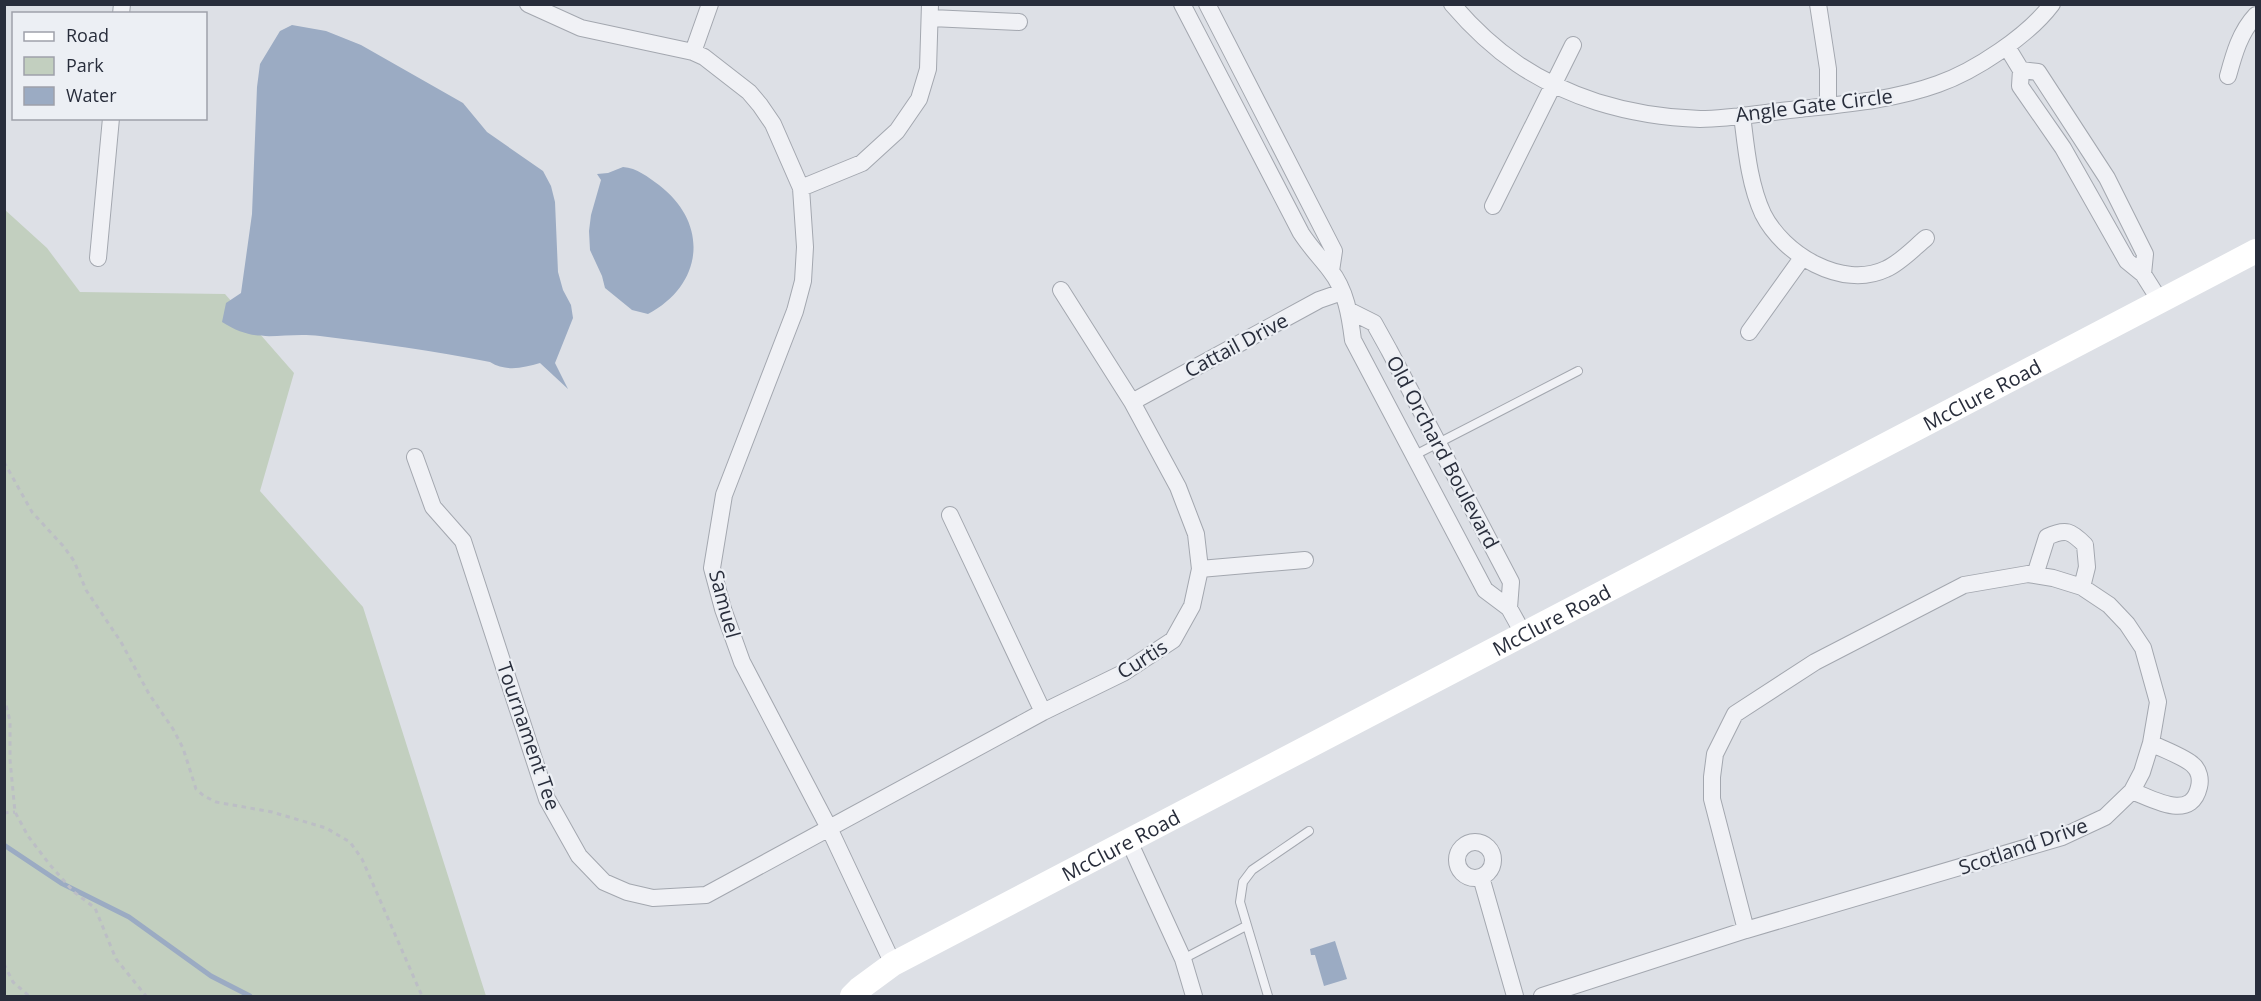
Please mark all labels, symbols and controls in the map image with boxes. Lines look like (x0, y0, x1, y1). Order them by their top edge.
legend (12, 12, 207, 120)
text: Road (66, 23, 109, 47)
text: Park (66, 53, 104, 77)
street label: Angle Gate Circle (1734, 82, 1894, 128)
text: Water (66, 83, 117, 107)
street label: Cattail Drive (1180, 306, 1292, 384)
street label: Old Orchard Boulevard (1381, 351, 1505, 553)
street label: McClure Road (1918, 352, 2046, 436)
street label: Samuel (703, 567, 747, 641)
street label: McClure Road (1487, 578, 1615, 662)
street label: Curtis (1112, 633, 1172, 685)
street label: Tournament Tee (491, 658, 567, 814)
street label: McClure Road (1057, 803, 1184, 887)
street label: Scotland Drive (1955, 811, 2091, 881)

